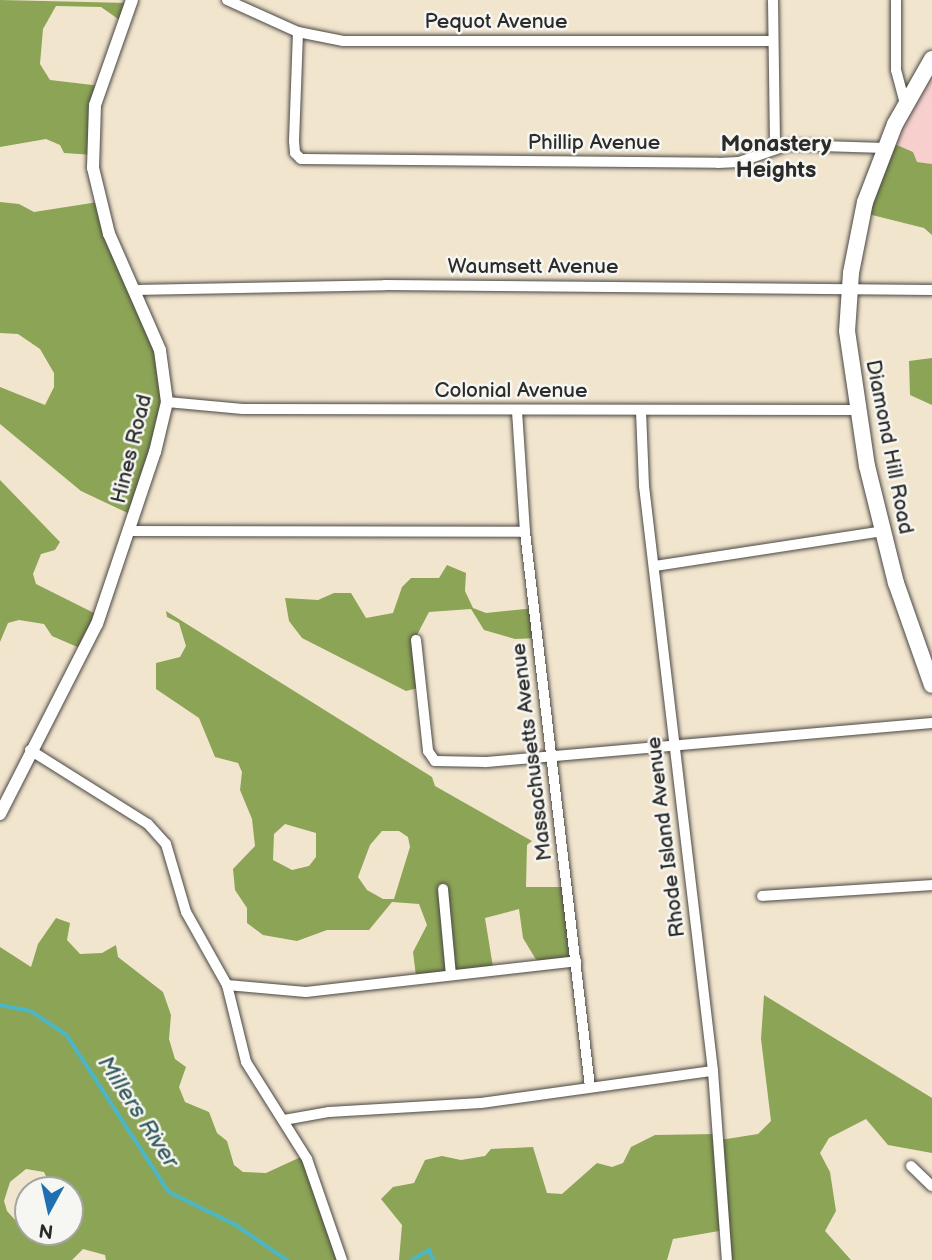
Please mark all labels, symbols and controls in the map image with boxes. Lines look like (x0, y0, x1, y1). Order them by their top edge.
street label: Pequot Avenue (424, 9, 568, 35)
street label: Phillip Avenue (528, 130, 660, 156)
district label: Monastery Heights (720, 130, 832, 184)
street label: Waumsett Avenue (448, 254, 618, 280)
street label: Diamond Hill Road (860, 358, 918, 536)
street label: Colonial Avenue (435, 378, 587, 404)
street label: Hines Road (106, 392, 158, 506)
street label: Massachusetts Avenue (506, 642, 558, 862)
street label: Rhode Island Avenue (641, 735, 691, 939)
water label: Millers River (92, 1051, 184, 1173)
north arrow (14, 1176, 84, 1246)
text: N (38, 1218, 55, 1243)

